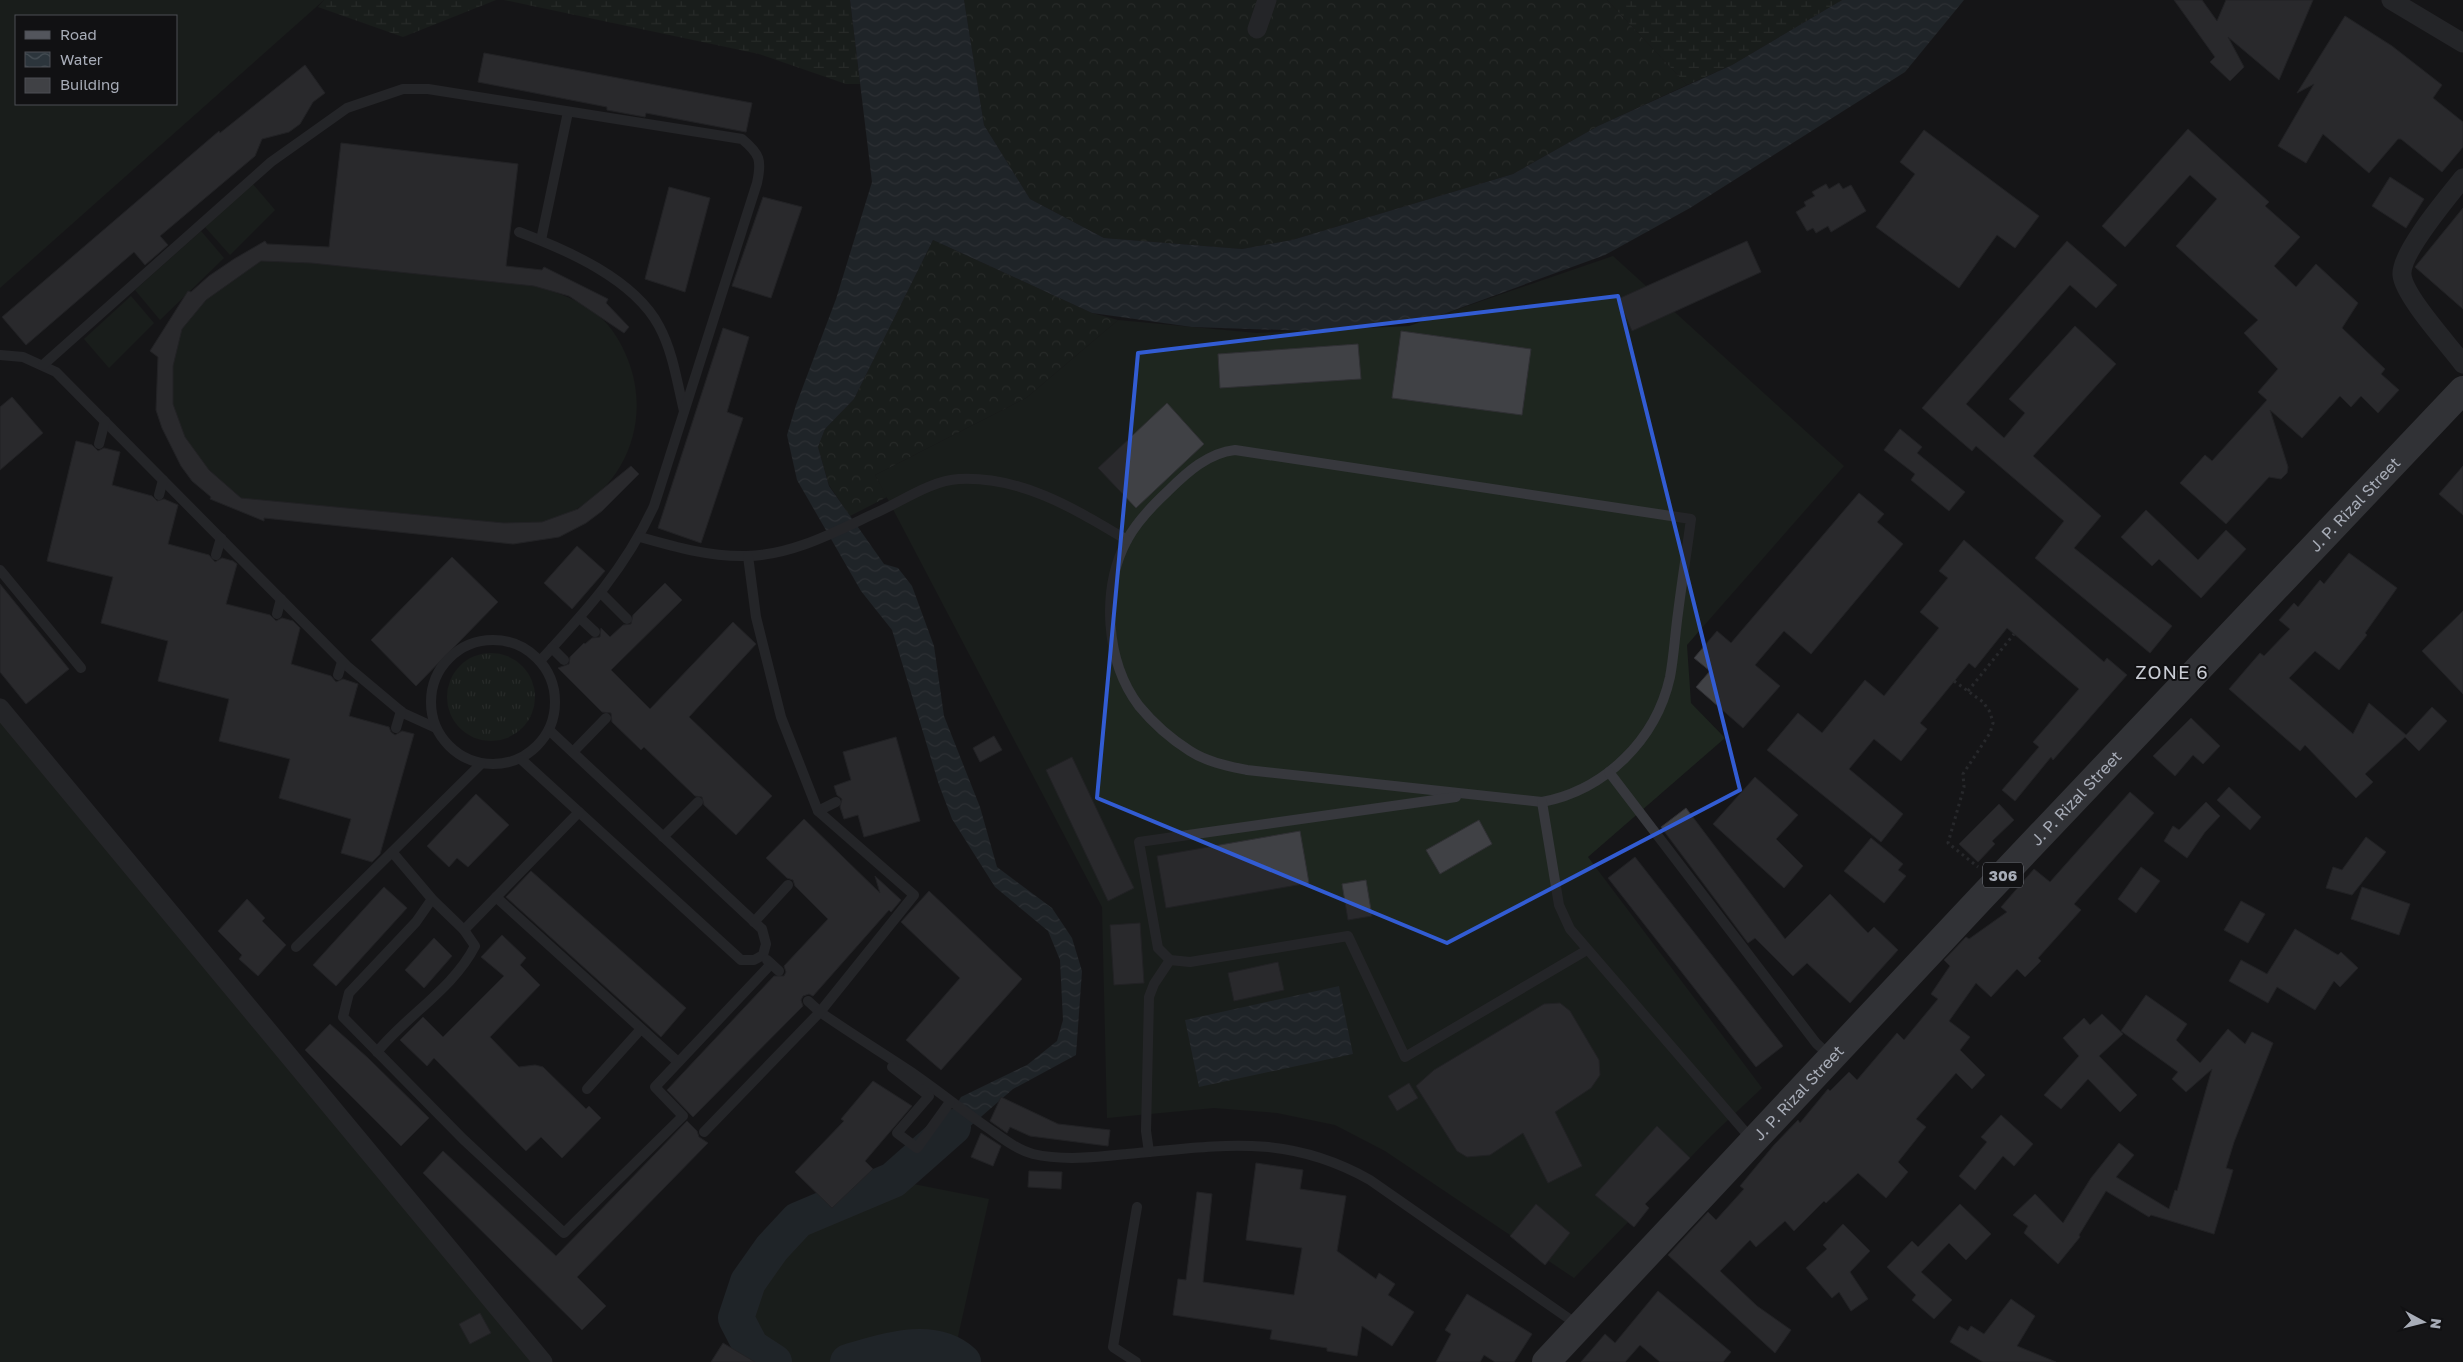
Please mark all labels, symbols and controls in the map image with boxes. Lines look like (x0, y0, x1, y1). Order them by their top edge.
legend (15, 15, 178, 105)
text: Road (60, 25, 97, 43)
text: Water (60, 50, 103, 68)
text: Building (60, 75, 120, 93)
street label: J. P. Rizal Street (2305, 453, 2404, 556)
district label: ZONE 6 (2135, 660, 2209, 683)
street label: J. P. Rizal Street (2026, 746, 2126, 849)
road number: 306 (1983, 862, 2023, 888)
street label: J. P. Rizal Street (1749, 1041, 1848, 1145)
north arrow (2398, 1297, 2448, 1347)
text: N (2427, 1317, 2445, 1330)

